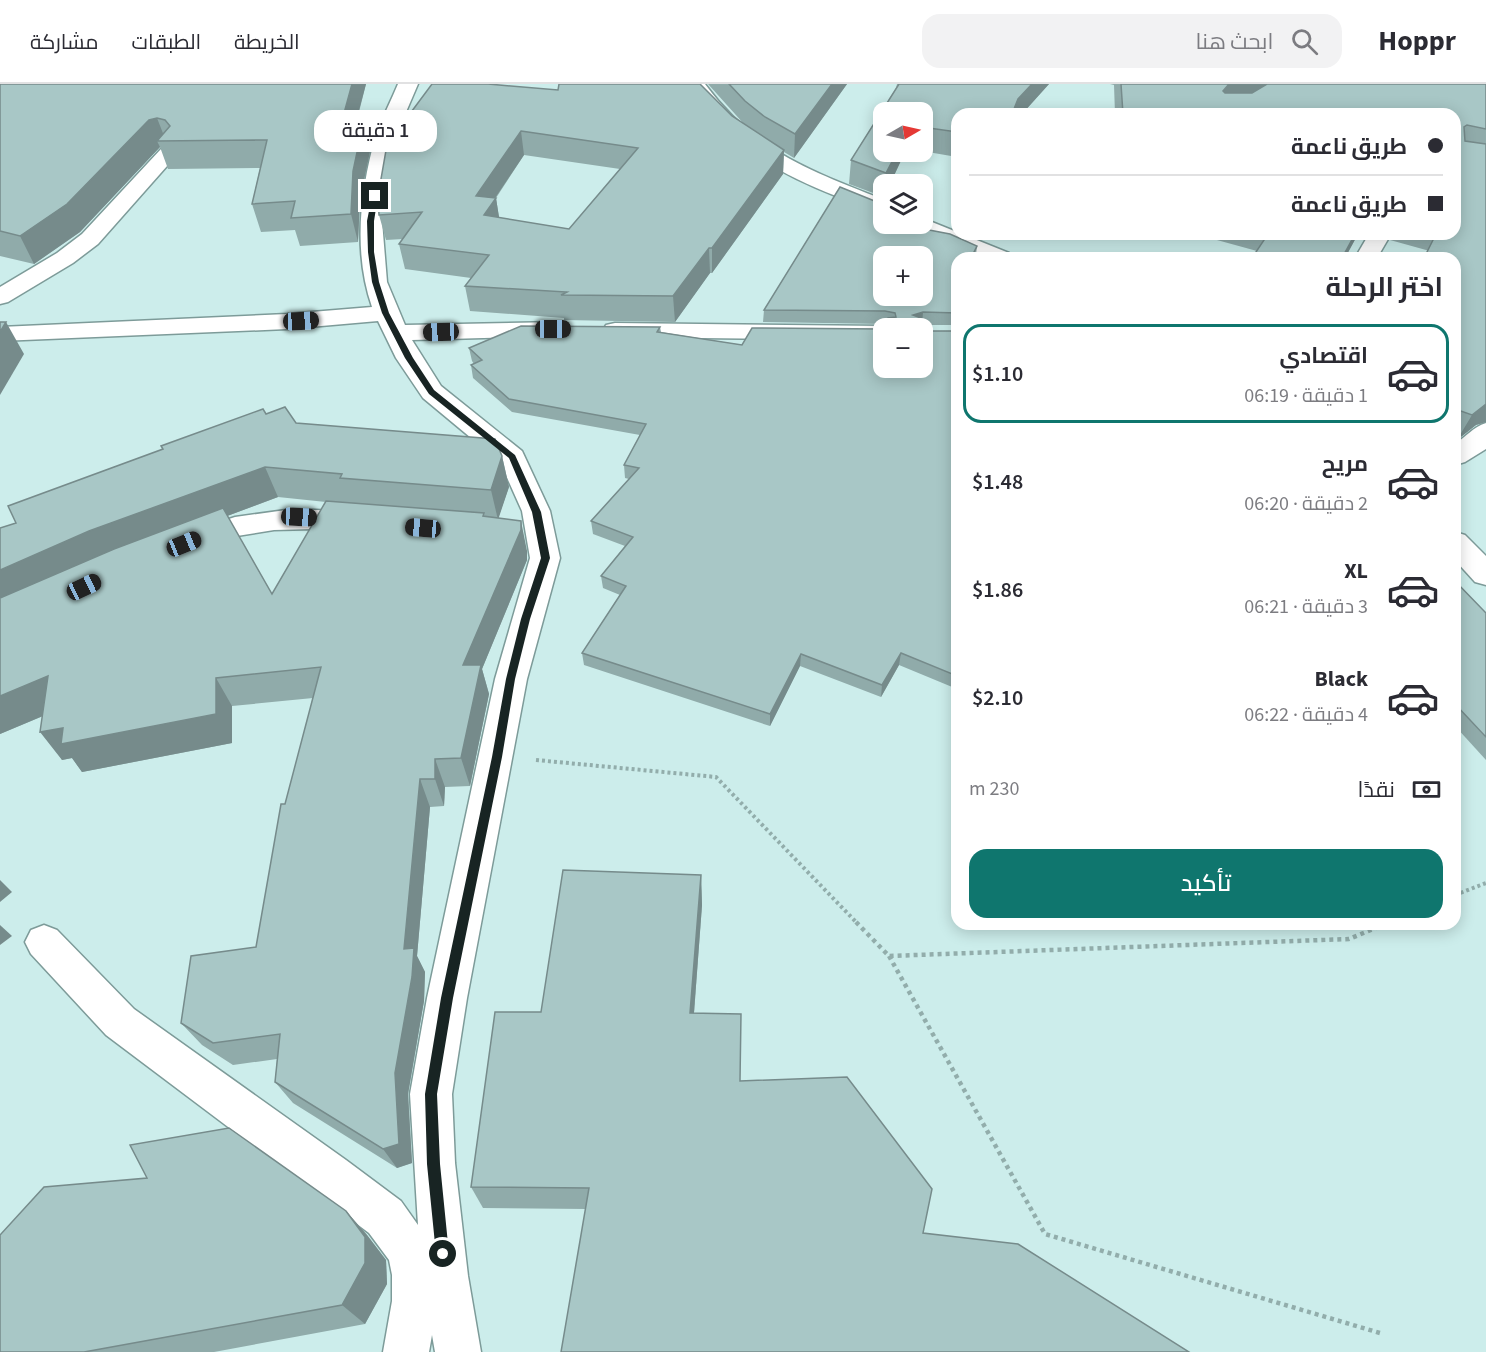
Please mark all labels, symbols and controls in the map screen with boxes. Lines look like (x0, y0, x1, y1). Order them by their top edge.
search box (922, 14, 1342, 68)
text: Hoppr (1378, 21, 1456, 61)
icon: search (1288, 25, 1321, 58)
text: ابحث هنا (1195, 26, 1273, 58)
text: مشاركة (30, 27, 99, 57)
text: الطبقات (132, 27, 201, 57)
text: الخريطة (234, 27, 300, 57)
north arrow (873, 102, 933, 162)
map controls (873, 102, 933, 378)
callout: 1 دقيقة (314, 109, 436, 151)
text: 1 دقيقة (342, 117, 409, 145)
text: طريق ناعمة (1291, 131, 1407, 163)
button: layers (873, 174, 933, 234)
route end (361, 182, 388, 209)
text: طريق ناعمة (1291, 189, 1407, 221)
button: + (873, 246, 933, 306)
text: اختر الرحلة (1325, 268, 1443, 307)
car (283, 311, 319, 331)
button: − (873, 318, 933, 378)
car (535, 320, 571, 338)
car (423, 322, 459, 342)
text: اقتصادي (1279, 340, 1368, 372)
icon: car (1386, 347, 1440, 401)
text: $1.10 (972, 358, 1023, 390)
text: 1 دقيقة · 06:19 (1244, 382, 1368, 410)
text: مريح (1322, 448, 1368, 480)
icon: car (1386, 455, 1440, 509)
text: $1.48 (972, 466, 1023, 498)
text: 2 دقيقة · 06:20 (1244, 490, 1368, 518)
car (281, 507, 317, 527)
car (404, 517, 442, 539)
car (164, 529, 204, 559)
text: XL (1344, 555, 1368, 587)
icon: car (1386, 563, 1440, 617)
car (64, 571, 104, 603)
text: $1.86 (972, 574, 1023, 606)
text: 3 دقيقة · 06:21 (1244, 593, 1368, 621)
text: Black (1314, 663, 1368, 695)
icon: car (1386, 671, 1440, 725)
text: $2.10 (972, 682, 1023, 714)
text: 4 دقيقة · 06:22 (1244, 701, 1368, 729)
icon: cash (1410, 773, 1443, 806)
text: نقدًا (1357, 774, 1395, 806)
text: 230 m (969, 775, 1019, 803)
button: تأكيد (969, 849, 1443, 918)
route start (429, 1240, 456, 1267)

